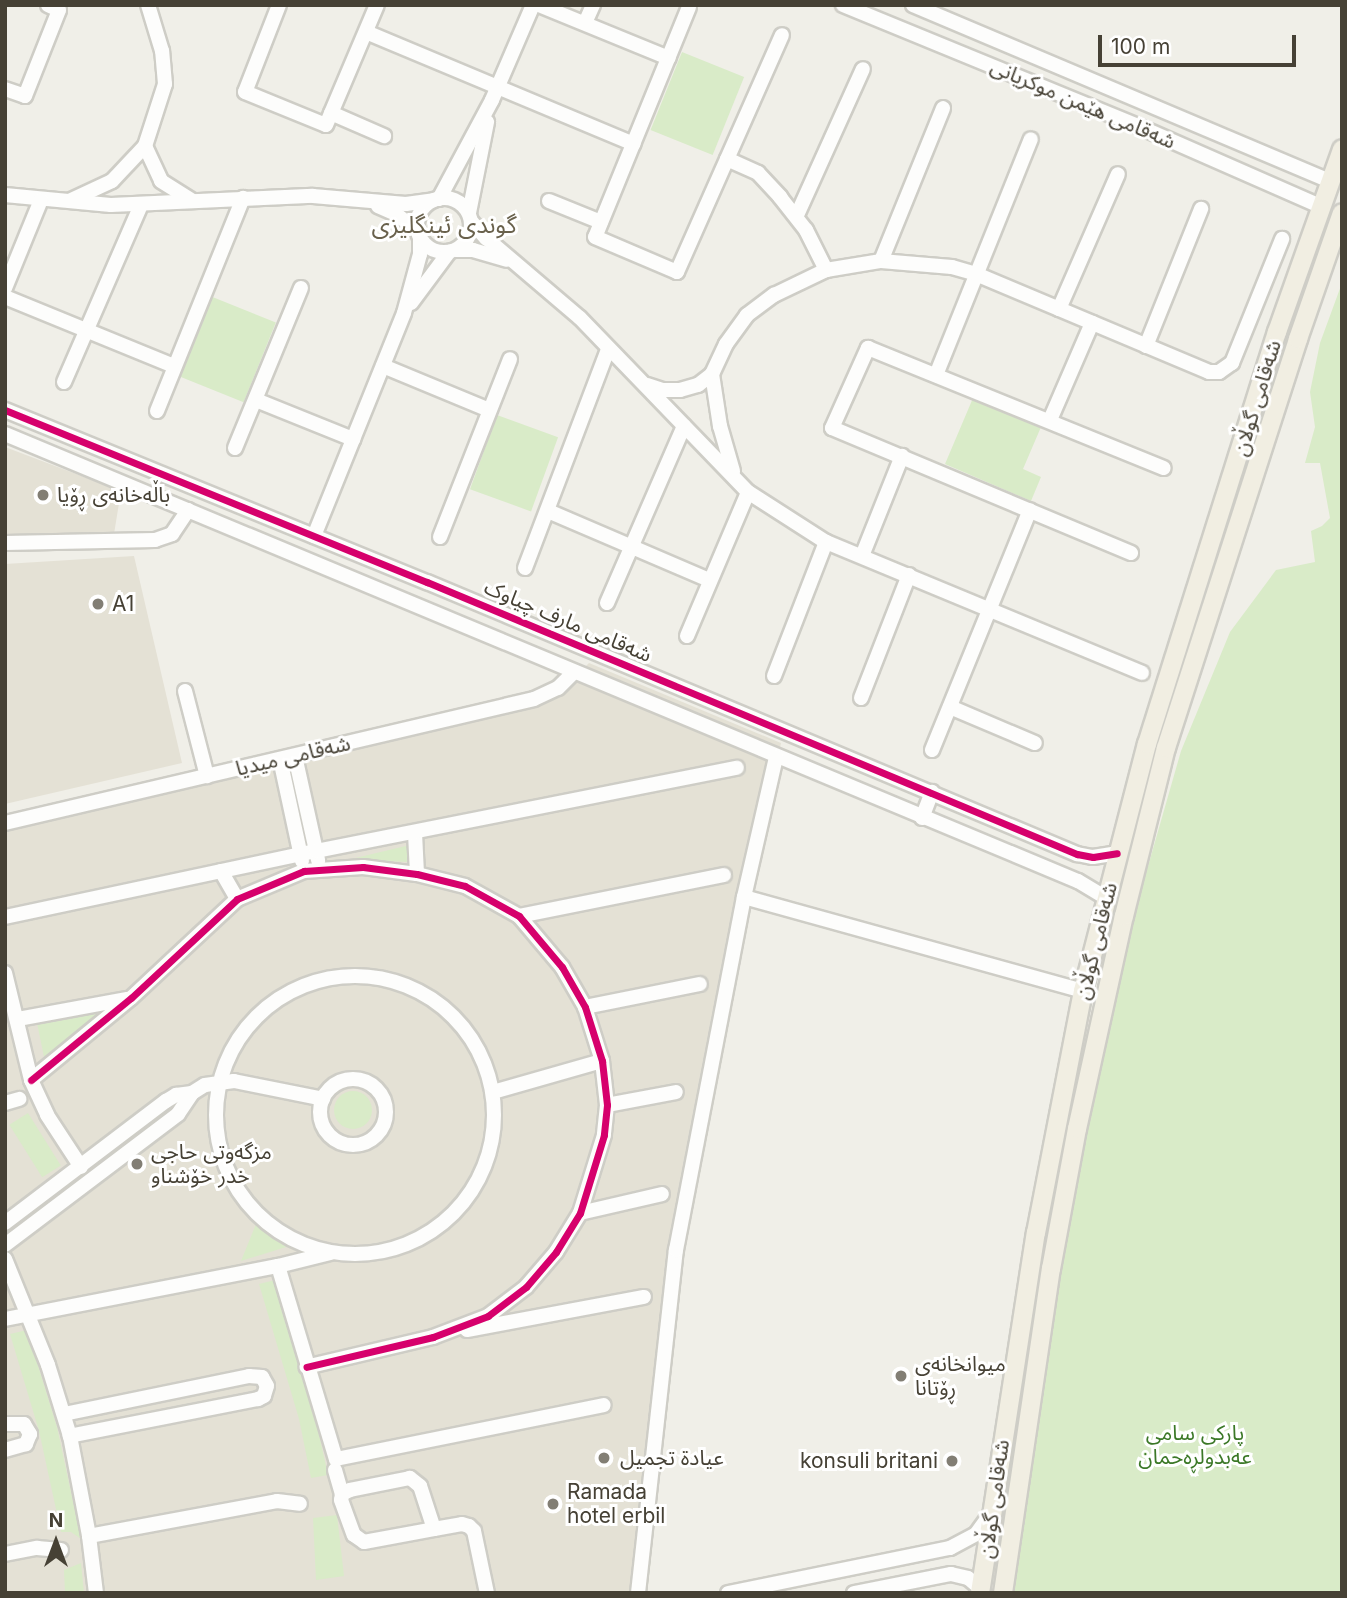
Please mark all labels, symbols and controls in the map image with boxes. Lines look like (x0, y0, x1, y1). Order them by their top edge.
scale bar (1102, 21, 1300, 65)
text: 100 m (1111, 34, 1170, 59)
street label: شەقامی هێمن موکریانی (987, 54, 1179, 154)
district label: گوندی ئینگلیزی (371, 211, 517, 239)
street label: شەقامی گوڵان (1227, 337, 1287, 459)
place label: باڵەخانەی ڕۆیا (57, 482, 170, 508)
marker: باڵەخانەی ڕۆیا (35, 487, 51, 503)
street label: شەقامی مارف چیاوک (480, 574, 656, 668)
place label: A1 (112, 591, 134, 617)
marker: A1 (90, 596, 106, 612)
street label: شەقامی میدیا (233, 731, 353, 781)
street label: شەقامی گوڵان (1069, 880, 1123, 1002)
place label: مزگه‌وتی حاجی خدر خۆشناو (151, 1139, 272, 1189)
marker: مزگه‌وتی حاجی خدر خۆشناو (129, 1156, 145, 1172)
place label: میوانخانەی ڕۆتانا (915, 1351, 1006, 1401)
marker: میوانخانەی ڕۆتانا (893, 1368, 909, 1384)
park label: پارکی سامی عەبدولڕەحمان (1138, 1420, 1252, 1470)
street label: شەقامی گوڵان (973, 1438, 1015, 1560)
place label: عيادة تجميل (620, 1445, 724, 1471)
marker: عيادة تجميل (594, 1448, 614, 1468)
place label: konsuli britani (800, 1448, 938, 1474)
marker: konsuli britani (944, 1453, 960, 1469)
place label: Ramada hotel erbil (567, 1479, 665, 1529)
marker: Ramada hotel erbil (545, 1496, 561, 1512)
north arrow (21, 1507, 91, 1577)
text: N (49, 1509, 63, 1532)

